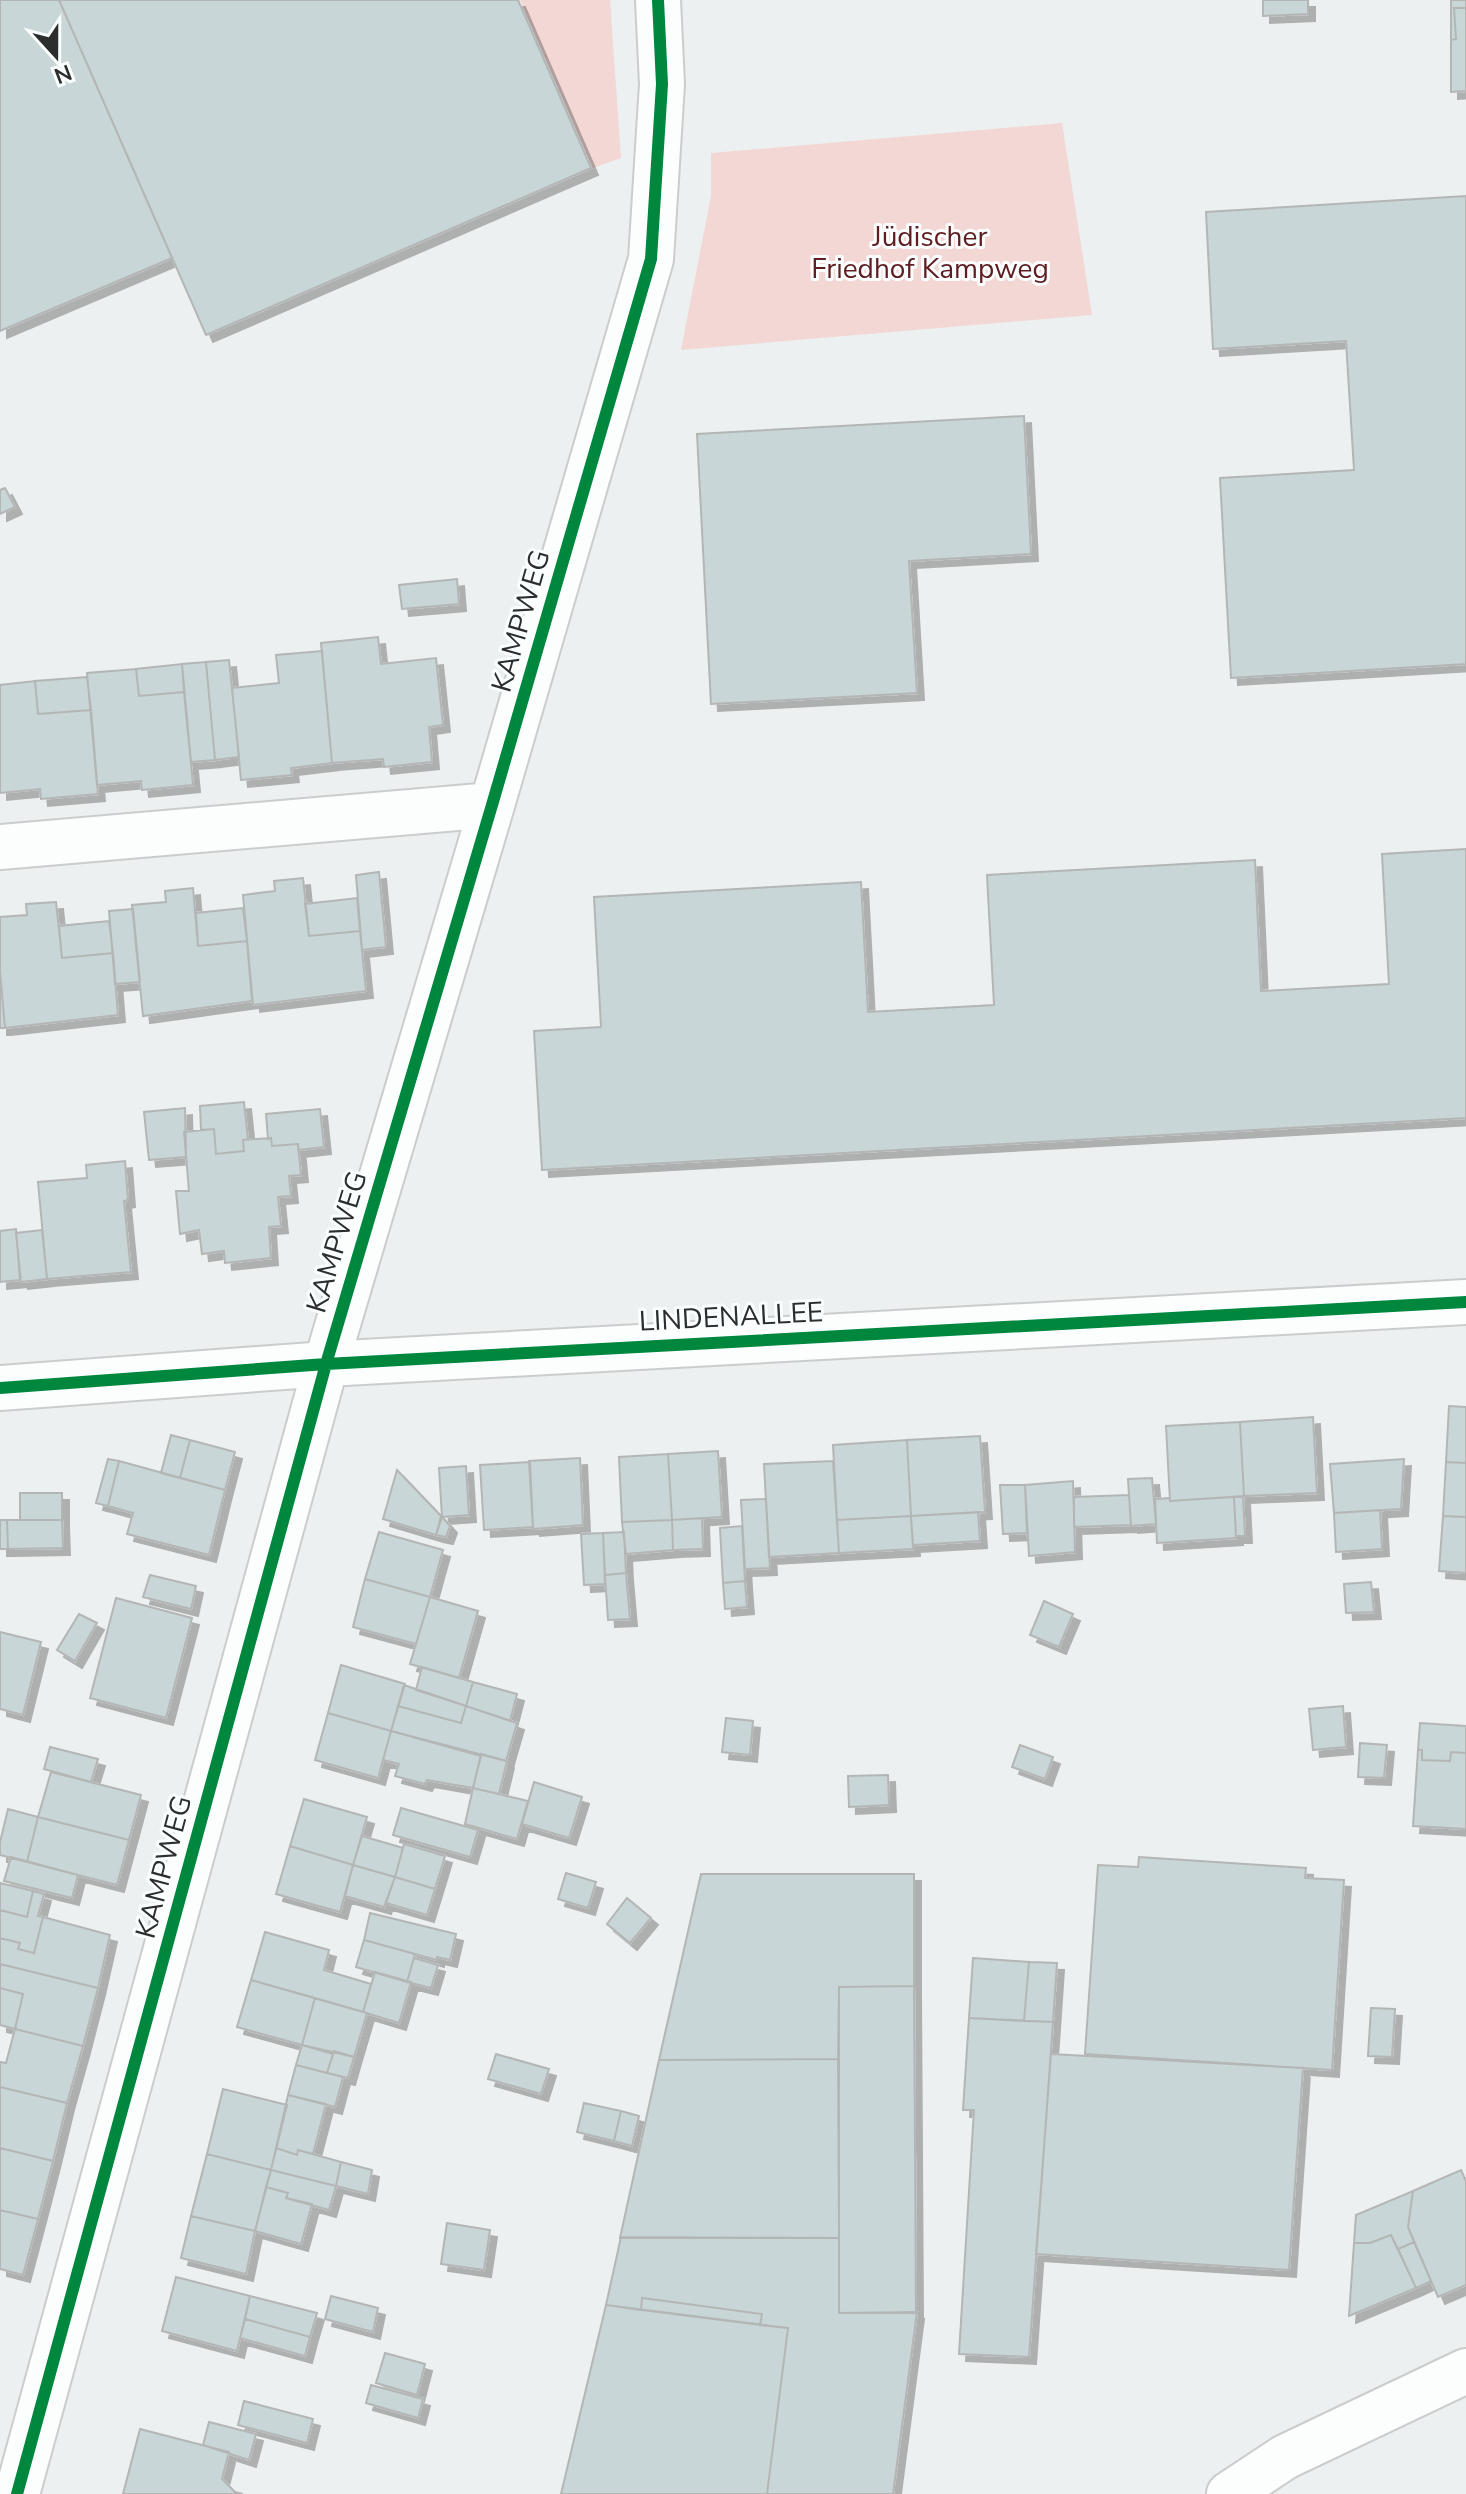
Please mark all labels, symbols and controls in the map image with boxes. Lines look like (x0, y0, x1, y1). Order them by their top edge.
north arrow (16, 16, 96, 96)
text: N (50, 57, 76, 91)
park label: Jüdischer Friedhof Kampweg (811, 218, 1049, 288)
street label: KAMPWEG (483, 545, 559, 697)
street label: KAMPWEG (297, 1167, 377, 1317)
street label: LINDENALLEE (638, 1293, 824, 1341)
street label: KAMPWEG (127, 1791, 201, 1943)

